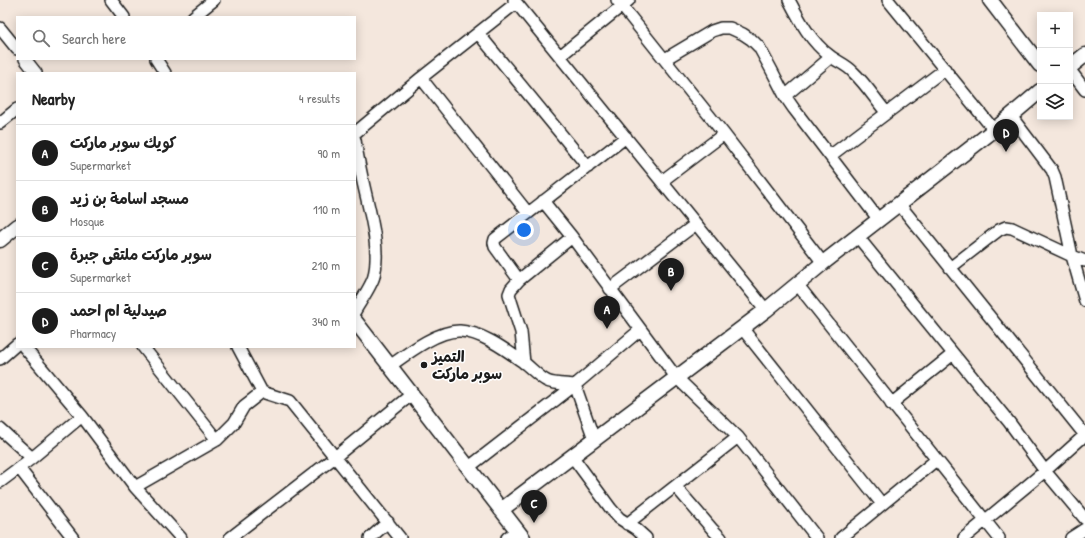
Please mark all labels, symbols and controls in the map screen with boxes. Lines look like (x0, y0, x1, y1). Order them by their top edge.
map controls (1037, 12, 1073, 120)
button: + (1037, 12, 1073, 48)
search box (16, 16, 356, 60)
icon: search (30, 27, 52, 49)
text: Search here (62, 28, 126, 49)
button: − (1037, 48, 1073, 84)
button: layers (1037, 84, 1073, 120)
text: Nearby (32, 87, 75, 110)
text: 4 results (299, 89, 340, 107)
pin: D (993, 119, 1019, 152)
text: كويك سوبر ماركت (70, 132, 176, 153)
text: A (42, 144, 48, 162)
text: 90 m (318, 144, 340, 162)
text: Supermarket (70, 156, 131, 174)
text: مسجد اسامة بن زيد (70, 188, 189, 209)
text: B (42, 200, 48, 218)
text: 110 m (313, 200, 340, 218)
text: Mosque (70, 212, 104, 230)
your location (514, 220, 534, 240)
text: سوبر ماركت ملتقى جبرة (70, 244, 212, 265)
text: C (41, 256, 49, 274)
text: 210 m (312, 256, 340, 274)
pin: B (658, 258, 684, 291)
text: Supermarket (70, 268, 131, 286)
pin: A (594, 296, 620, 329)
text: صيدلية ام احمد (70, 300, 167, 321)
text: D (42, 312, 48, 330)
text: 340 m (312, 312, 340, 330)
text: Pharmacy (70, 324, 116, 342)
place label: التميز سوبر ماركت (430, 346, 502, 384)
marker: التميز سوبر ماركت (419, 360, 429, 370)
pin: C (521, 490, 547, 523)

